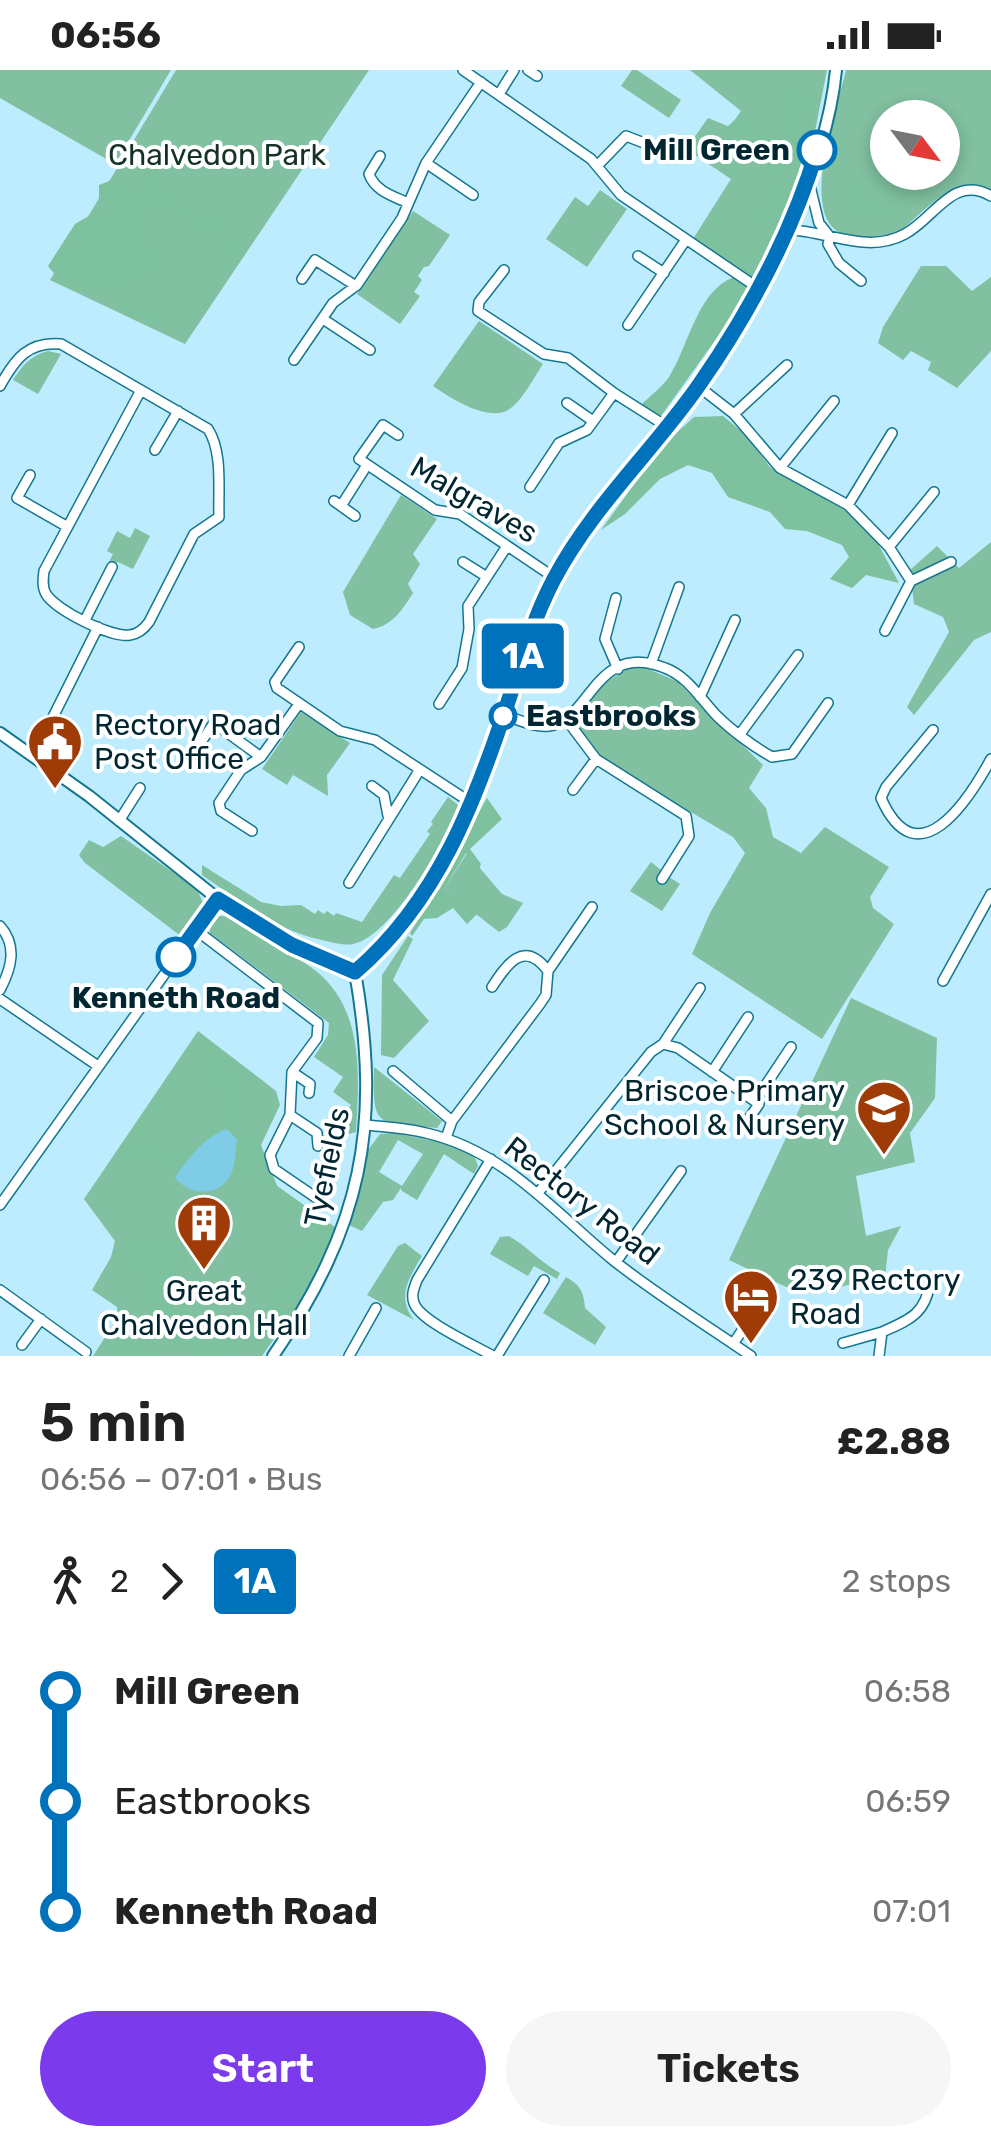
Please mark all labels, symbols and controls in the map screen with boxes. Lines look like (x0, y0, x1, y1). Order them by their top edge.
text: 06:56 (50, 12, 161, 58)
north arrow (870, 100, 960, 190)
map controls (870, 100, 960, 190)
marker: Mill Green (798, 131, 836, 169)
place label: Mill Green (643, 132, 790, 168)
park label: Chalvedon Park (108, 137, 326, 173)
street label: Malgraves (404, 449, 544, 551)
line badge: 1A (478, 624, 568, 688)
text: 1A (502, 635, 544, 677)
place label: Eastbrooks (526, 698, 696, 734)
marker: Eastbrooks (490, 703, 516, 729)
place label: Rectory Road Post Office (94, 707, 281, 777)
public building icon: Rectory Road Post Office (25, 712, 85, 791)
marker: Kenneth Road (157, 938, 195, 976)
place label: Kenneth Road (72, 980, 280, 1016)
place label: Briscoe Primary School & Nursery (604, 1073, 845, 1143)
school or university icon: Briscoe Primary School & Nursery (854, 1078, 914, 1157)
street label: Tyefields (297, 1104, 357, 1230)
street label: Rectory Road (497, 1129, 667, 1273)
building icon: Great Chalvedon Hall (174, 1193, 234, 1272)
place label: 239 Rectory Road (790, 1262, 961, 1332)
hotel icon: 239 Rectory Road (721, 1267, 781, 1346)
place label: Great Chalvedon Hall (100, 1273, 308, 1343)
text: 5 min (40, 1390, 187, 1455)
text: £2.88 (837, 1418, 951, 1464)
text: 06:56 – 07:01 · Bus (40, 1460, 322, 1498)
icon: walk (40, 1554, 95, 1609)
icon: forward (144, 1554, 199, 1609)
text: 1A (234, 1560, 276, 1602)
text: 2 (110, 1562, 129, 1600)
text: 2 stops (842, 1562, 951, 1600)
text: Mill Green (114, 1668, 300, 1714)
text: 06:58 (864, 1672, 951, 1710)
text: Eastbrooks (114, 1778, 311, 1824)
text: 06:59 (865, 1782, 951, 1820)
text: Kenneth Road (114, 1888, 378, 1934)
text: 07:01 (872, 1892, 951, 1930)
button: Start (40, 2011, 486, 2126)
button: Tickets (506, 2011, 951, 2126)

